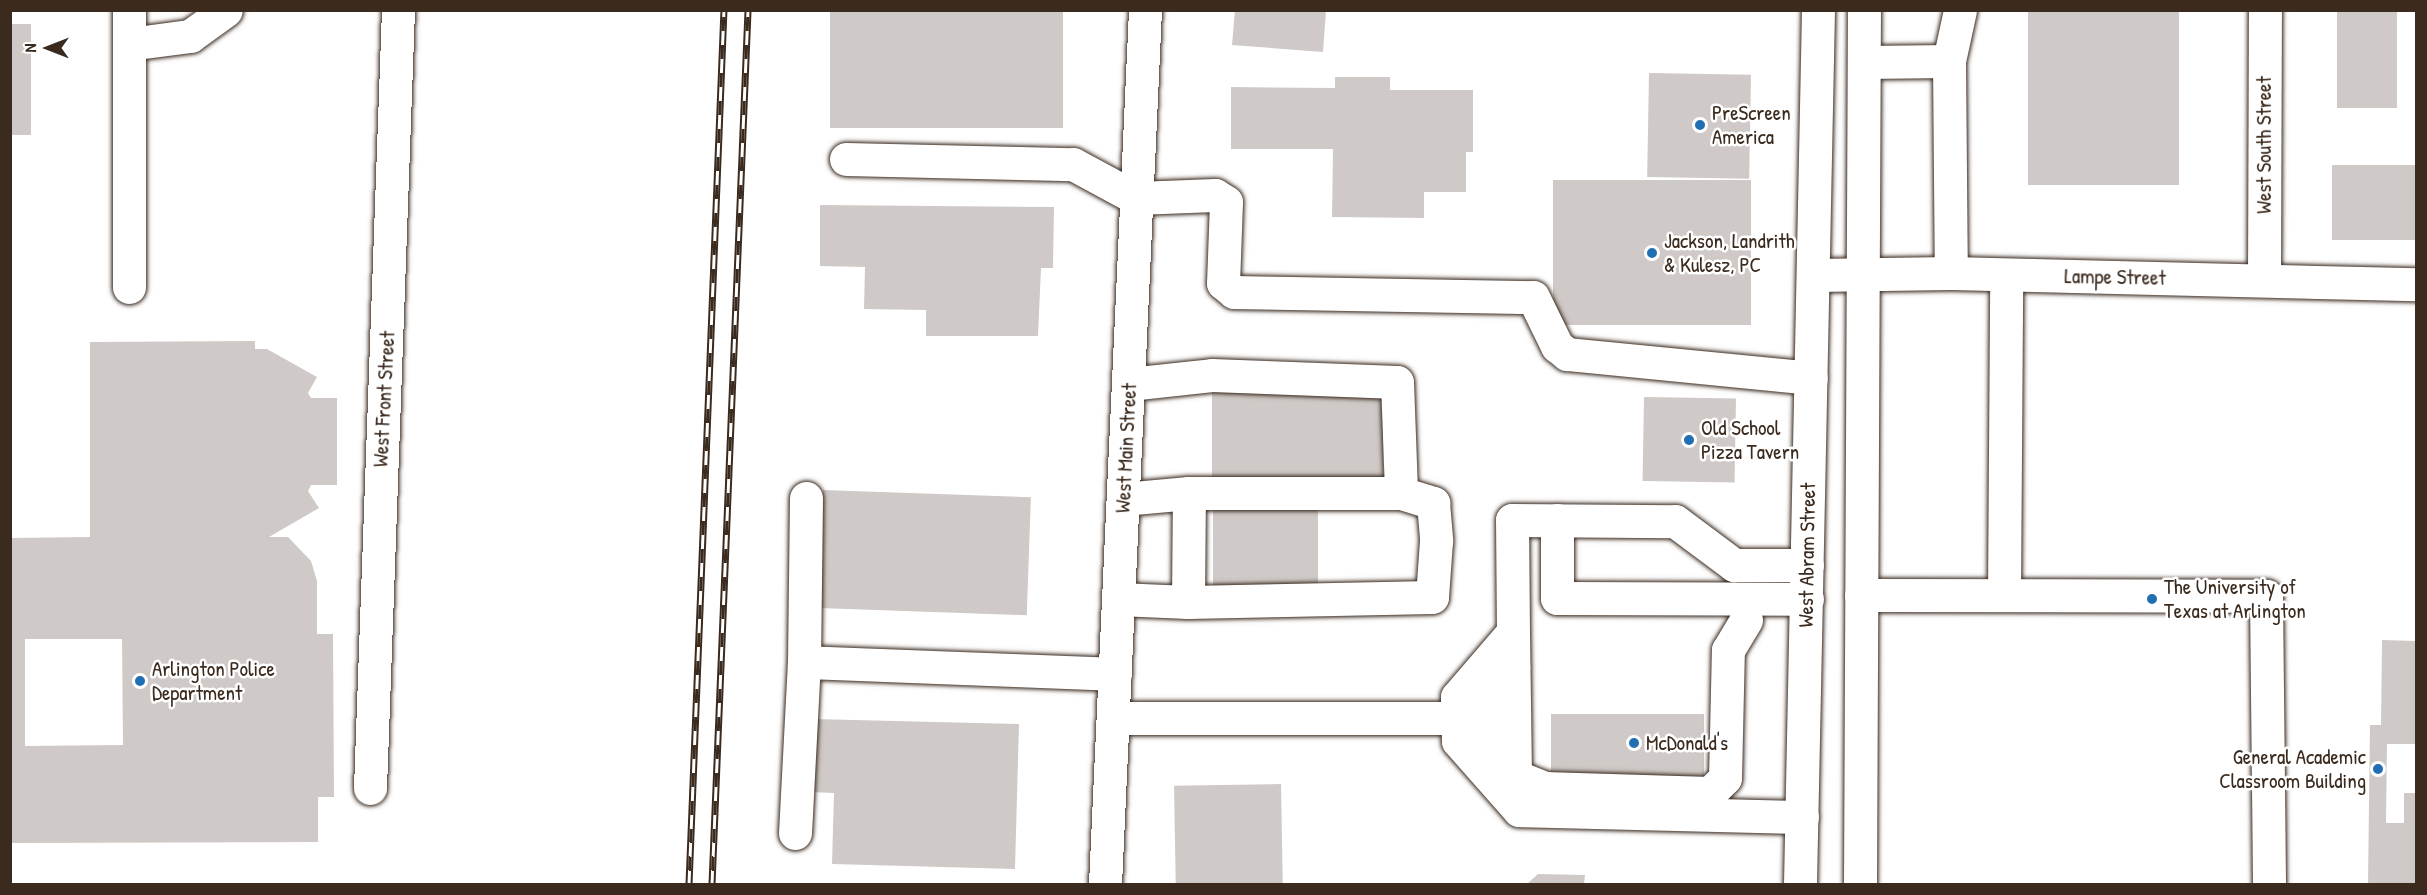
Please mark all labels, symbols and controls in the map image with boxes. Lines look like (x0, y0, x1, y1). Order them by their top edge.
north arrow (18, 18, 78, 78)
text: N (19, 44, 41, 52)
street label: West South Street (2251, 76, 2277, 214)
place label: PreScreen America (1712, 100, 1791, 150)
marker: PreScreen America (1693, 118, 1707, 132)
place label: Jackson, Landrith & Kulesz, PC (1664, 228, 1795, 278)
marker: Jackson, Landrith & Kulesz, PC (1645, 246, 1659, 260)
street label: Lampe Street (2064, 264, 2166, 290)
street label: West Front Street (368, 330, 400, 468)
street label: West Main Street (1110, 382, 1142, 514)
place label: Old School Pizza Tavern (1701, 415, 1799, 465)
marker: Old School Pizza Tavern (1682, 433, 1696, 447)
street label: West Abram Street (1793, 482, 1821, 628)
place label: The University of Texas at Arlington (2164, 574, 2306, 624)
marker: The University of Texas at Arlington (2145, 592, 2159, 606)
place label: Arlington Police Department (152, 656, 275, 706)
marker: Arlington Police Department (133, 674, 147, 688)
place label: McDonald's (1646, 730, 1728, 756)
marker: McDonald's (1627, 736, 1641, 750)
place label: General Academic Classroom Building (2219, 744, 2366, 794)
marker: General Academic Classroom Building (2371, 762, 2385, 776)

